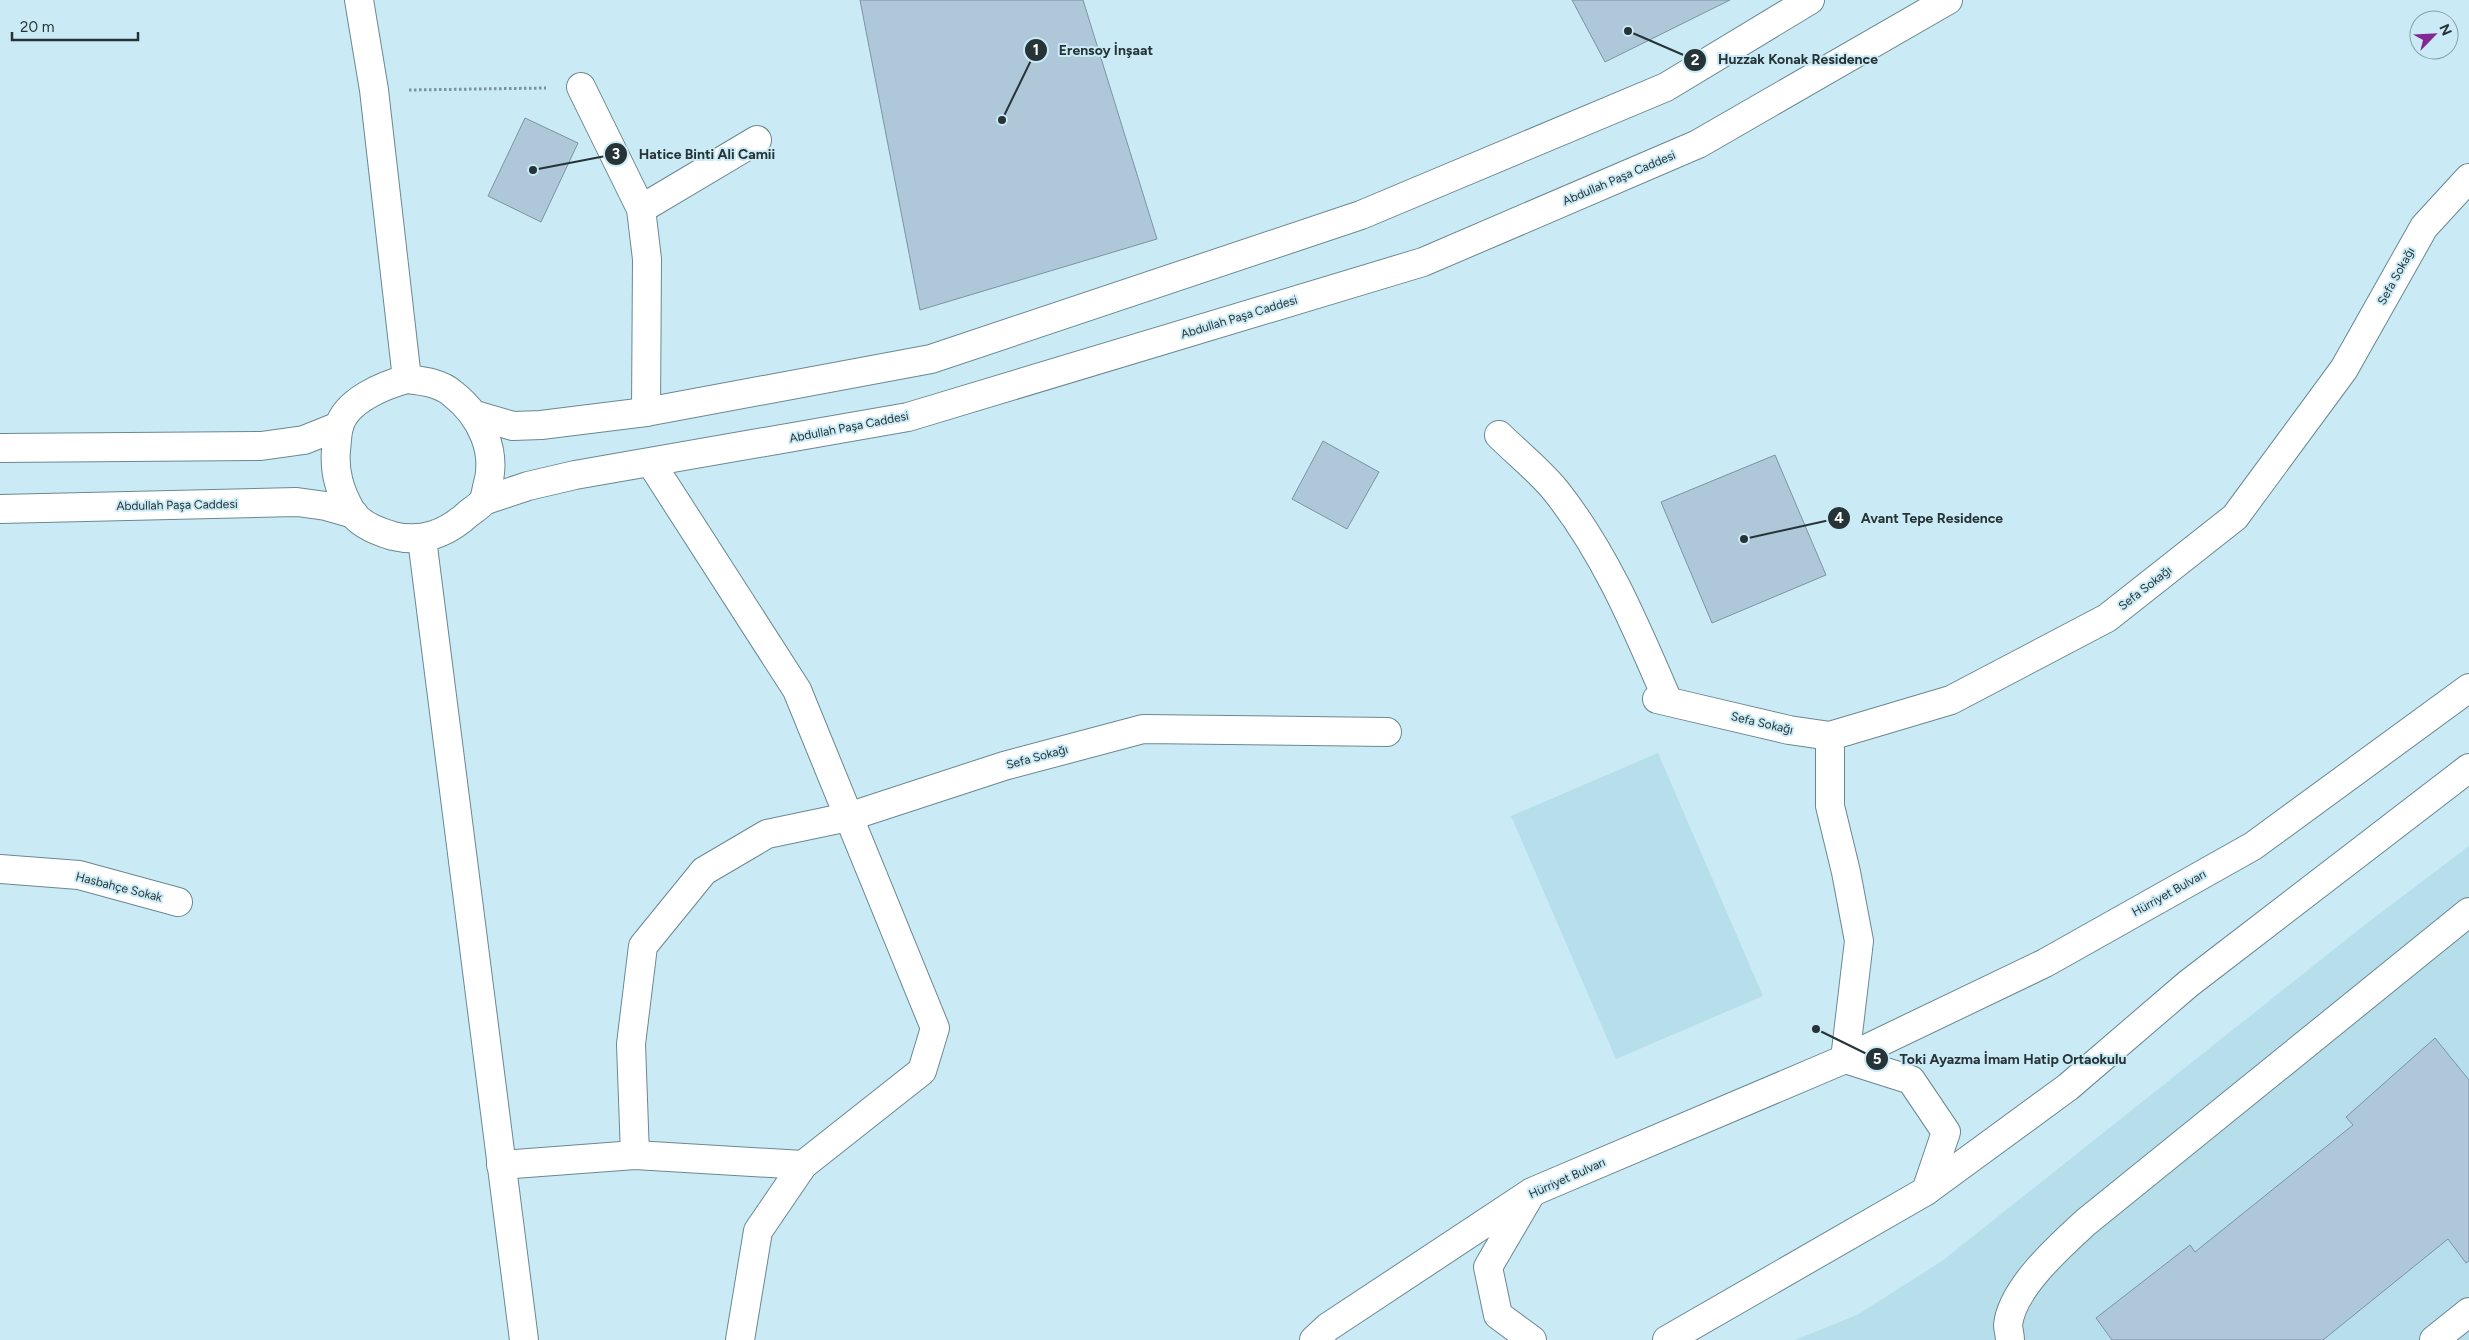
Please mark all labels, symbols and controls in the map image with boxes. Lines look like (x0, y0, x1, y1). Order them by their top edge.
scale bar (12, 10, 139, 42)
north arrow (2409, 10, 2459, 60)
text: 20 m (20, 18, 54, 36)
text: N (2435, 22, 2455, 38)
callout: Erensoy İnşaat (1024, 36, 1163, 65)
text: 1 (1033, 41, 1039, 59)
text: Erensoy İnşaat (1059, 42, 1154, 59)
callout: Huzzak Konak Residence (1683, 45, 1888, 74)
text: 2 (1691, 51, 1700, 69)
text: Huzzak Konak Residence (1718, 51, 1878, 68)
callout: Hatice Binti Ali Camii (604, 140, 785, 169)
text: 3 (612, 145, 620, 163)
text: Hatice Binti Ali Camii (639, 146, 775, 163)
street label: Abdullah Paşa Caddesi (1560, 148, 1678, 208)
street label: Sefa Sokağı (2375, 245, 2417, 307)
street label: Abdullah Paşa Caddesi (1179, 293, 1299, 341)
street label: Abdullah Paşa Caddesi (788, 409, 910, 445)
street label: Abdullah Paşa Caddesi (116, 497, 238, 513)
callout: Avant Tepe Residence (1826, 503, 2013, 532)
text: 4 (1834, 509, 1844, 527)
text: Avant Tepe Residence (1861, 510, 2003, 527)
street label: Sefa Sokağı (2116, 563, 2174, 613)
street label: Sefa Sokağı (1730, 709, 1794, 737)
street label: Sefa Sokağı (1005, 742, 1069, 772)
street label: Hürriyet Bulvarı (2130, 867, 2208, 919)
street label: Hasbahçe Sokak (74, 869, 164, 905)
callout: Toki Ayazma İmam Hatip Ortaokulu (1864, 1044, 2136, 1073)
text: 5 (1873, 1050, 1882, 1068)
text: Toki Ayazma İmam Hatip Ortaokulu (1900, 1051, 2126, 1068)
street label: Hürriyet Bulvarı (1526, 1155, 1608, 1201)

